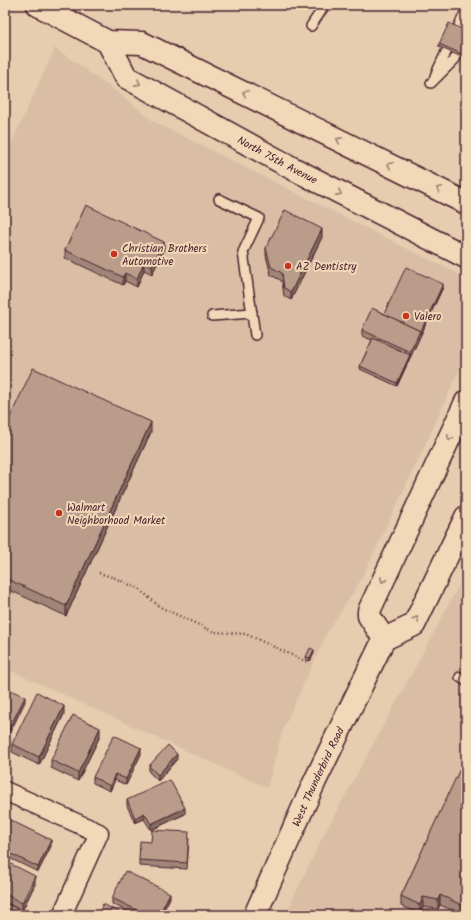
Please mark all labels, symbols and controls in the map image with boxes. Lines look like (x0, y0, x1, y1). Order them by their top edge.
one-way arrow (133, 79, 141, 86)
one-way arrow (241, 90, 249, 98)
street label: North 75th Avenue (234, 132, 320, 190)
one-way arrow (335, 137, 343, 144)
one-way arrow (387, 162, 394, 170)
one-way arrow (435, 186, 443, 194)
one-way arrow (334, 188, 342, 196)
place label: Christian Brothers Automotive (122, 240, 207, 271)
marker: Christian Brothers Automotive (109, 249, 119, 259)
place label: AZ Dentistry (296, 258, 357, 276)
marker: AZ Dentistry (283, 261, 293, 271)
place label: Valero (414, 308, 441, 326)
marker: Valero (401, 311, 411, 321)
one-way arrow (447, 433, 455, 441)
place label: Walmart Neighborhood Market (67, 499, 166, 530)
marker: Walmart Neighborhood Market (54, 508, 64, 518)
one-way arrow (380, 576, 388, 583)
one-way arrow (412, 616, 419, 624)
street label: West Thunderbird Road (288, 724, 350, 830)

